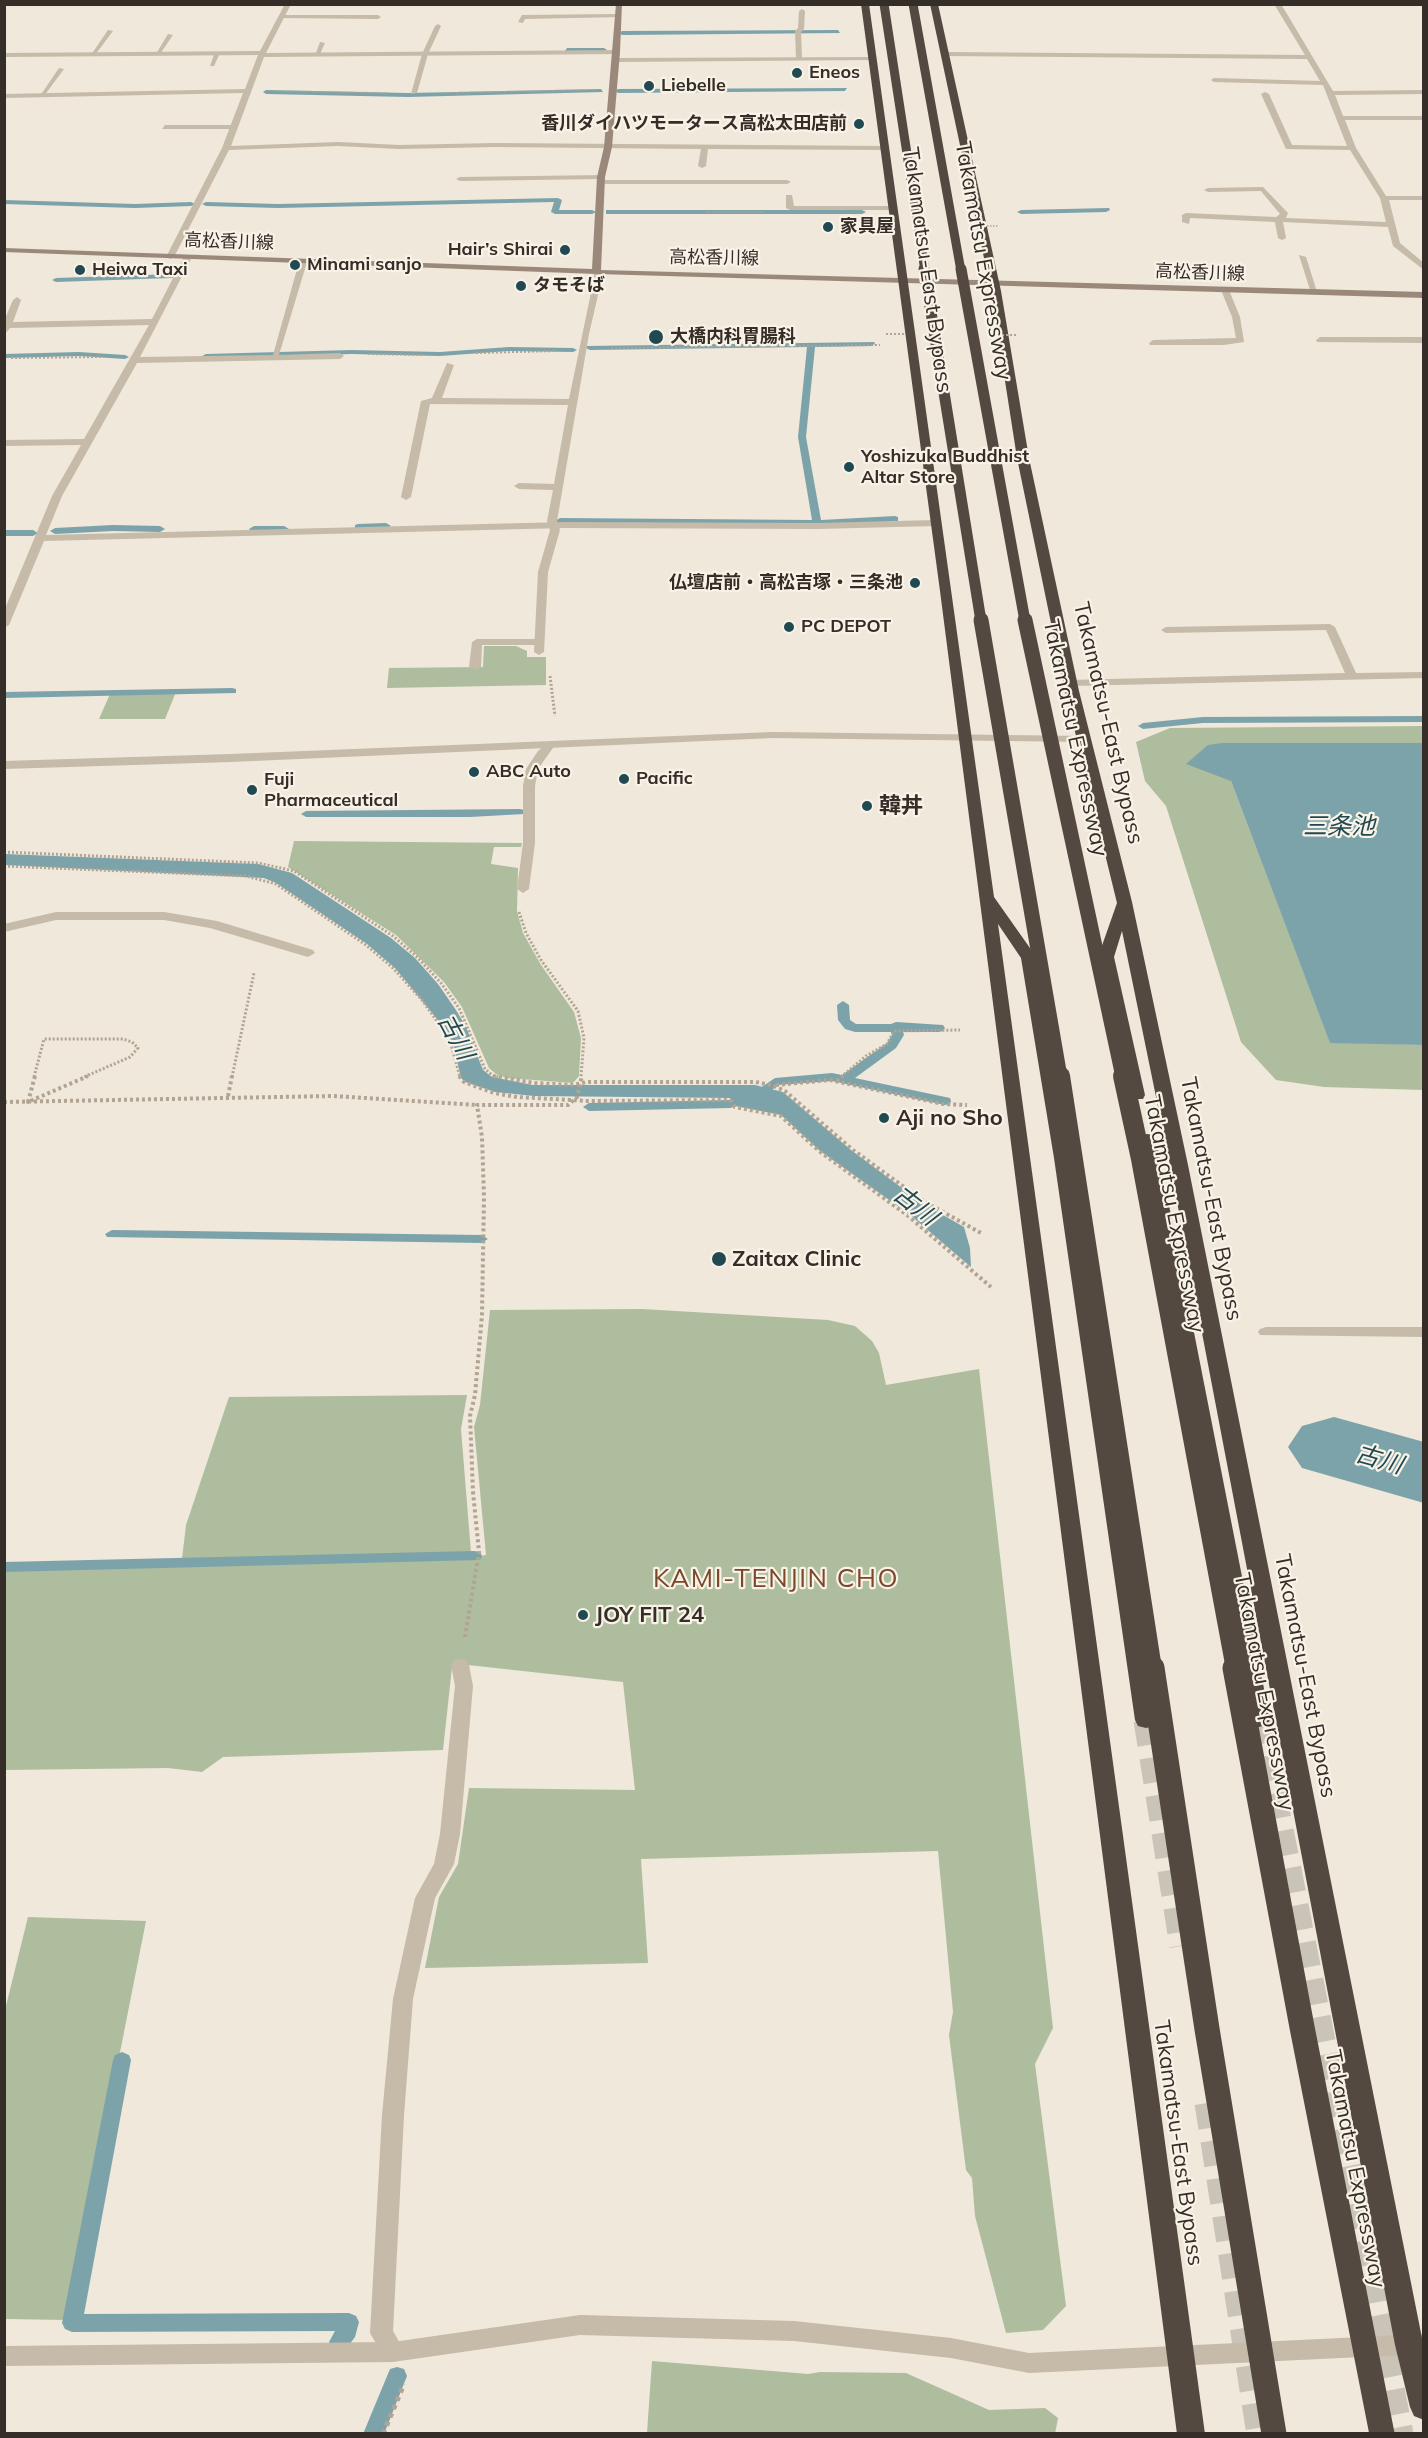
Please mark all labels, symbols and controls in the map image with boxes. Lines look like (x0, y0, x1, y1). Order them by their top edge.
place label: Eneos (809, 62, 860, 84)
marker: Eneos (790, 66, 804, 80)
place label: Liebelle (661, 75, 726, 97)
marker: Liebelle (642, 79, 656, 93)
place label: 香川ダイハツモータース高松太田店前 (541, 113, 847, 135)
marker: 香川ダイハツモータース高松太田店前 (852, 117, 866, 131)
street label: Takamatsu Expressway (949, 140, 1017, 382)
street label: Takamatsu-East Bypass (897, 146, 957, 394)
place label: 家具屋 (840, 216, 894, 238)
marker: 家具屋 (821, 220, 835, 234)
street label: 高松香川線 (184, 230, 274, 254)
place label: Hair’s Shirai (448, 239, 553, 261)
marker: Hair’s Shirai (558, 243, 572, 257)
street label: 高松香川線 (669, 246, 759, 270)
place label: Minami sanjo (307, 254, 422, 276)
marker: Minami sanjo (288, 258, 302, 272)
place label: Heiwa Taxi (92, 259, 188, 281)
street label: 高松香川線 (1155, 261, 1245, 285)
marker: Heiwa Taxi (73, 263, 87, 277)
place label: タモそば (533, 275, 605, 297)
marker: タモそば (514, 279, 528, 293)
place label: 大橋内科胃腸科 (670, 326, 796, 348)
marker: 大橋内科胃腸科 (647, 328, 665, 346)
place label: Yoshizuka Buddhist Altar Store (861, 446, 1029, 488)
marker: Yoshizuka Buddhist Altar Store (842, 460, 856, 474)
place label: 仏壇店前・高松吉塚・三条池 (669, 572, 903, 594)
marker: 仏壇店前・高松吉塚・三条池 (908, 576, 922, 590)
street label: Takamatsu-East Bypass (1067, 599, 1149, 847)
place label: PC DEPOT (801, 616, 891, 638)
street label: Takamatsu Expressway (1037, 617, 1113, 859)
marker: PC DEPOT (782, 620, 796, 634)
place label: ABC Auto (486, 761, 571, 783)
marker: ABC Auto (467, 765, 481, 779)
place label: Pacific (636, 768, 693, 790)
place label: Fuji Pharmaceutical (264, 769, 398, 812)
marker: Pacific (617, 772, 631, 786)
marker: Fuji Pharmaceutical (245, 783, 259, 797)
place label: 韓丼 (879, 793, 923, 819)
marker: 韓丼 (860, 799, 874, 813)
water label: 三条池 (1303, 813, 1375, 841)
water label: 古川 (431, 1009, 479, 1065)
street label: Takamatsu-East Bypass (1174, 1075, 1248, 1323)
street label: Takamatsu Expressway (1138, 1093, 1210, 1335)
place label: Aji no Sho (896, 1105, 1003, 1131)
marker: Aji no Sho (877, 1111, 891, 1125)
water label: 古川 (887, 1180, 943, 1232)
place label: Zaitax Clinic (732, 1246, 861, 1272)
marker: Zaitax Clinic (710, 1250, 728, 1268)
water label: 古川 (1352, 1440, 1406, 1480)
street label: Takamatsu-East Bypass (1268, 1552, 1342, 1800)
district label: KAMI-TENJIN CHO (653, 1563, 899, 1595)
street label: Takamatsu Expressway (1228, 1571, 1300, 1813)
place label: JOY FIT 24 (595, 1602, 704, 1628)
marker: JOY FIT 24 (576, 1608, 590, 1622)
street label: Takamatsu-East Bypass (1148, 2019, 1208, 2267)
street label: Takamatsu Expressway (1319, 2048, 1391, 2290)

